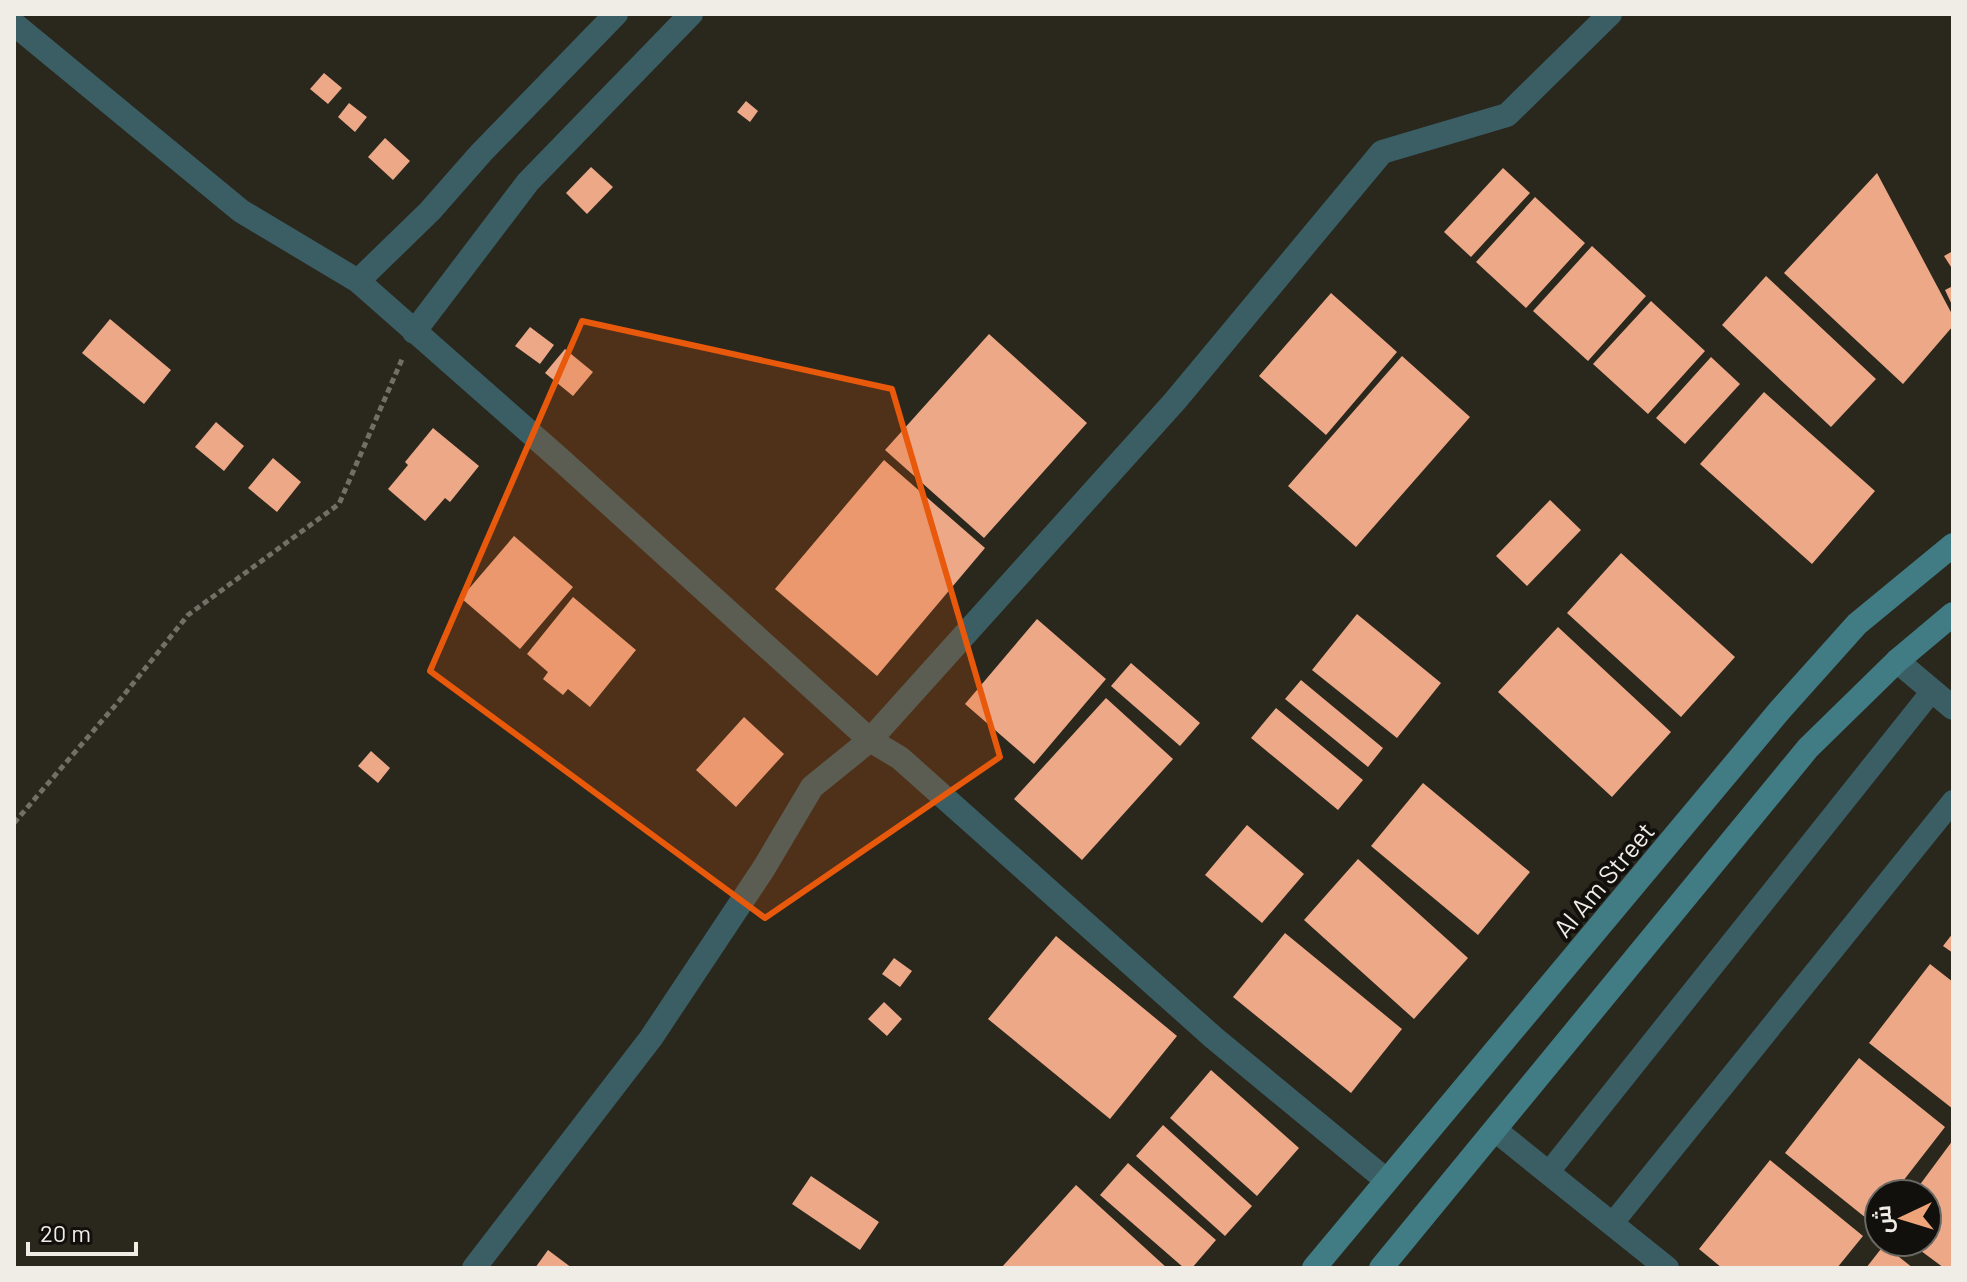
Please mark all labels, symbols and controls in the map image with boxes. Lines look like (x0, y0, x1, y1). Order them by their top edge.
street label: Al Am Street (1546, 815, 1660, 943)
north arrow (1863, 1178, 1943, 1258)
text: ش (1868, 1204, 1898, 1234)
scale bar (28, 1206, 136, 1256)
text: 20 m (40, 1218, 91, 1247)

